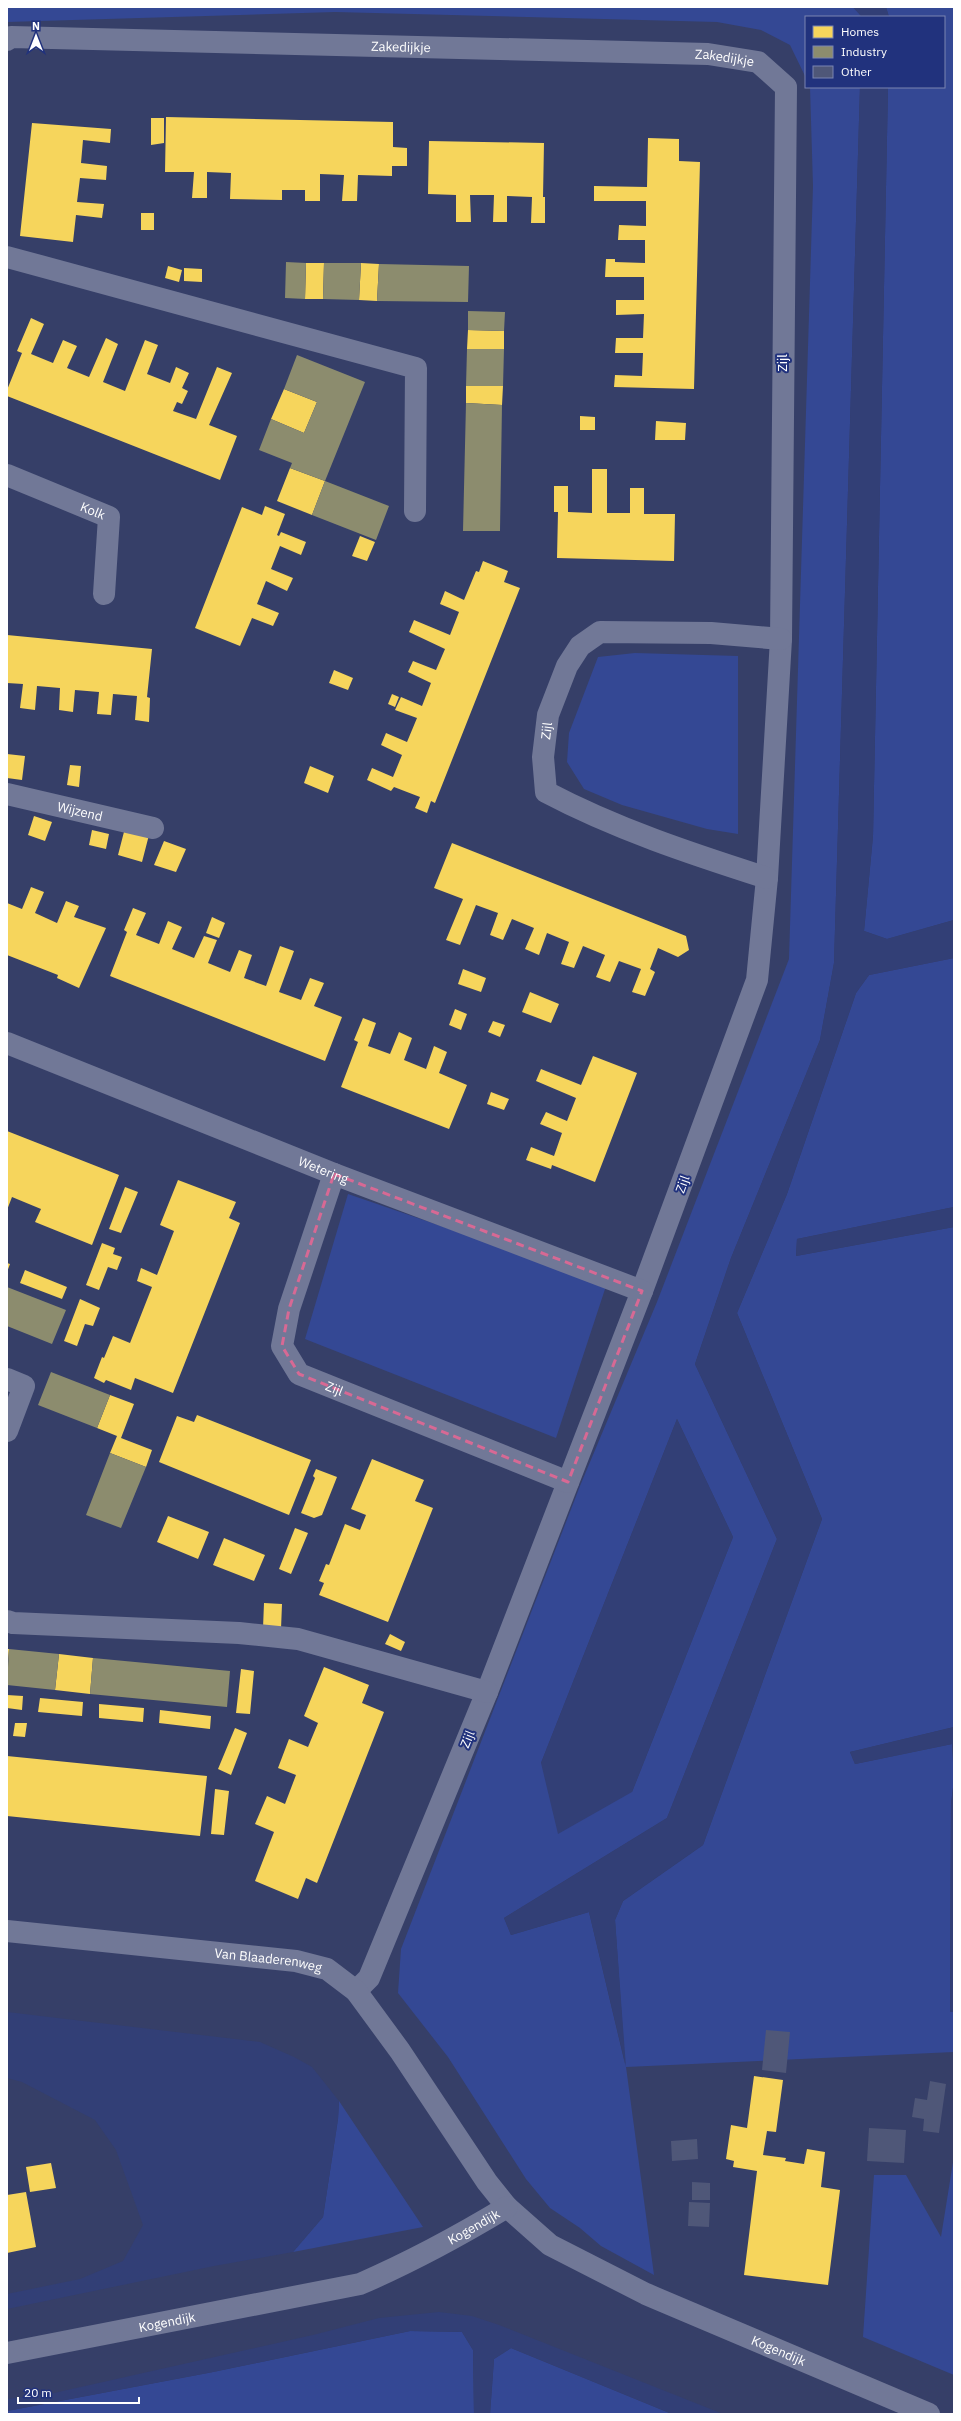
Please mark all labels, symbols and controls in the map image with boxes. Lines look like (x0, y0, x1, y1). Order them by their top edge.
north arrow (16, 16, 56, 56)
legend (805, 16, 945, 88)
text: N (32, 19, 40, 33)
text: Homes (841, 24, 879, 39)
street label: Zakedijkje (371, 38, 431, 56)
text: Industry (841, 44, 887, 59)
street label: Zakedijkje (695, 46, 755, 70)
text: Other (841, 64, 872, 79)
street label: Zijl (774, 354, 791, 372)
street label: Kolk (78, 498, 108, 524)
street label: Zijl (537, 721, 556, 741)
street label: Wijzend (56, 798, 104, 825)
street label: Wetering (296, 1153, 351, 1188)
street label: Zijl (671, 1173, 694, 1195)
street label: Zijl (323, 1378, 346, 1400)
street label: Zijl (456, 1727, 479, 1751)
street label: Van Blaaderenweg (214, 1945, 324, 1976)
street label: Kogendijk (445, 2205, 503, 2249)
street label: Kogendijk (137, 2308, 197, 2336)
street label: Kogendijk (749, 2332, 808, 2370)
scale bar (18, 2379, 139, 2405)
text: 20 m (24, 2385, 52, 2400)

